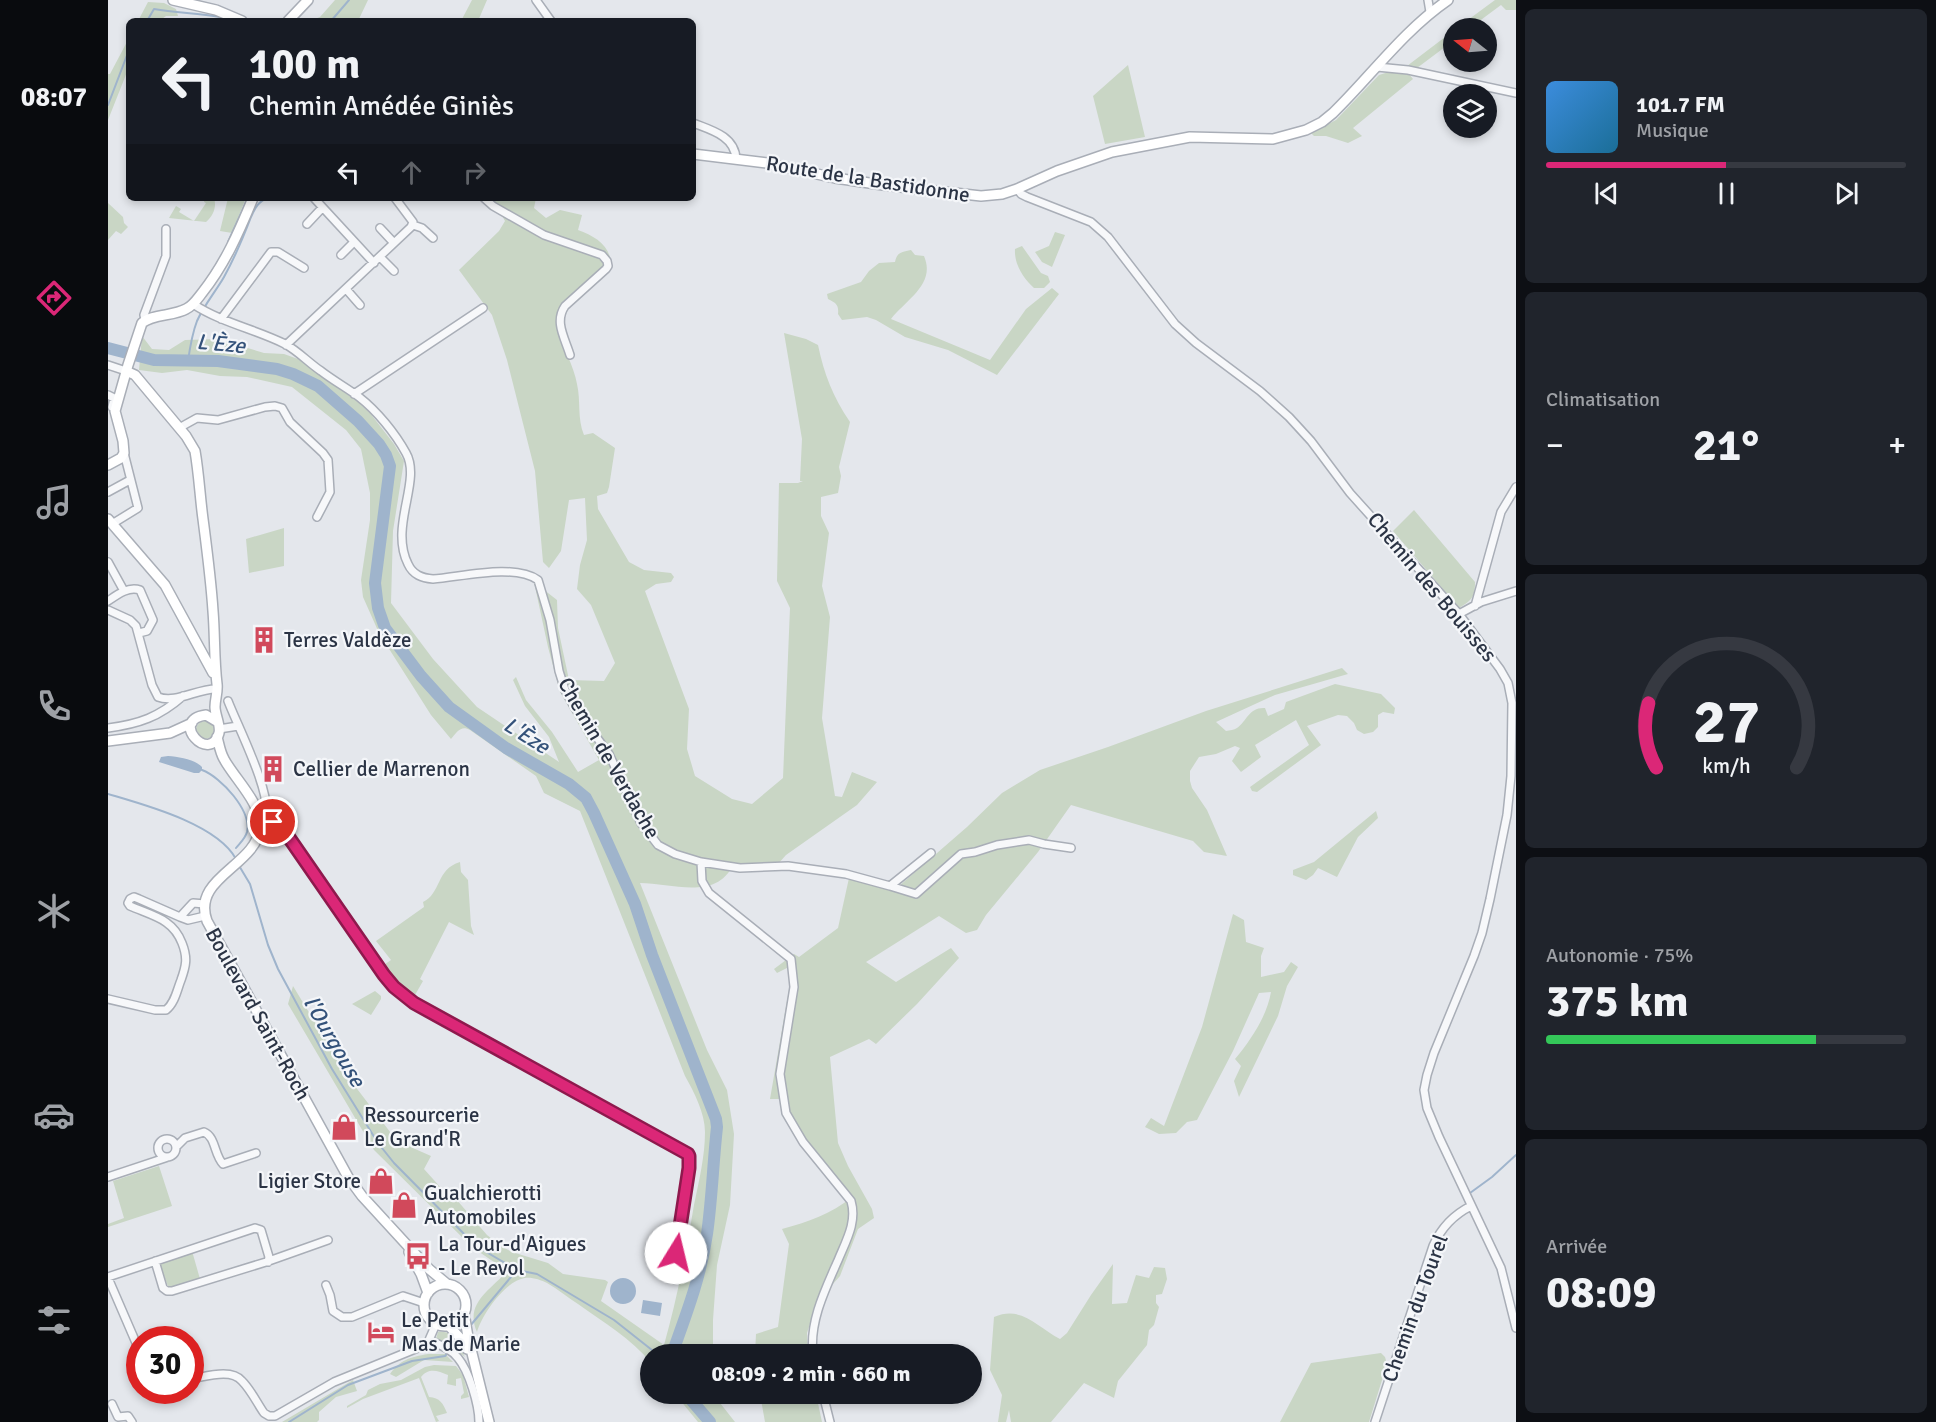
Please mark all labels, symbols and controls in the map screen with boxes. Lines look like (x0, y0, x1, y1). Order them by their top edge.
north arrow (1443, 18, 1497, 72)
map controls (1443, 18, 1497, 138)
text: 100 m (249, 39, 360, 90)
icon: left (150, 42, 228, 120)
text: 08:07 (21, 81, 87, 114)
button: layers (1443, 84, 1497, 138)
text: Chemin Amédée Giniès (249, 90, 514, 123)
text: 101.7 FM (1636, 91, 1725, 118)
text: Musique (1636, 118, 1709, 143)
street label: Route de la Bastidonne (764, 150, 972, 208)
icon: left (332, 156, 365, 189)
icon: ahead (395, 156, 428, 189)
icon: right (458, 156, 491, 189)
icon: previous (1590, 177, 1623, 210)
icon: pause (1710, 177, 1743, 210)
icon: next (1830, 177, 1863, 210)
icon: directions (33, 277, 75, 319)
water label: L'Èze (195, 328, 247, 359)
text: Climatisation (1546, 387, 1660, 412)
text: 21° (1693, 418, 1759, 473)
text: − (1546, 425, 1564, 466)
text: + (1888, 425, 1906, 466)
icon: music (33, 481, 75, 523)
street label: Chemin des Bouisses (1362, 507, 1502, 667)
building icon: Terres Valdèze (249, 625, 279, 655)
place label: Terres Valdèze (284, 627, 412, 653)
street label: Chemin de Verdache (552, 673, 666, 843)
text: 27 (1692, 683, 1760, 760)
icon: phone (33, 685, 75, 727)
water label: L'Èze (499, 711, 555, 760)
text: km/h (1702, 753, 1750, 779)
building icon: Cellier de Marrenon (258, 754, 288, 784)
place label: Cellier de Marrenon (293, 756, 470, 782)
pin (247, 796, 298, 847)
icon: arrive (256, 805, 289, 838)
icon: climate (33, 890, 75, 932)
street label: Boulevard Saint-Roch (200, 923, 316, 1105)
text: Autonomie · 75% (1546, 943, 1693, 968)
text: 375 km (1546, 974, 1689, 1029)
water label: l'Ourgouse (298, 991, 372, 1092)
icon: car (33, 1094, 75, 1136)
place label: Ressourcerie Le Grand'R (364, 1102, 480, 1152)
shop icon: Ressourcerie Le Grand'R (329, 1112, 359, 1142)
shop icon: Ligier Store (366, 1166, 396, 1196)
place label: Ligier Store (258, 1168, 361, 1194)
place label: Gualchierotti Automobiles (424, 1180, 542, 1230)
shop icon: Gualchierotti Automobiles (389, 1190, 419, 1220)
position arrow (644, 1221, 708, 1285)
place label: La Tour-d'Aigues - Le Revol (438, 1231, 586, 1281)
street label: Chemin du Tourel (1376, 1231, 1454, 1385)
text: Arrivée (1546, 1234, 1607, 1259)
bus stop icon: La Tour-d'Aigues - Le Revol (403, 1241, 433, 1271)
text: 08:09 (1546, 1265, 1656, 1320)
icon: filters (33, 1299, 75, 1341)
place label: Le Petit Mas de Marie (401, 1307, 521, 1357)
hotel icon: Le Petit Mas de Marie (366, 1317, 396, 1347)
speed limit sign: 30 (126, 1326, 204, 1404)
text: 08:09 · 2 min · 660 m (711, 1360, 911, 1387)

